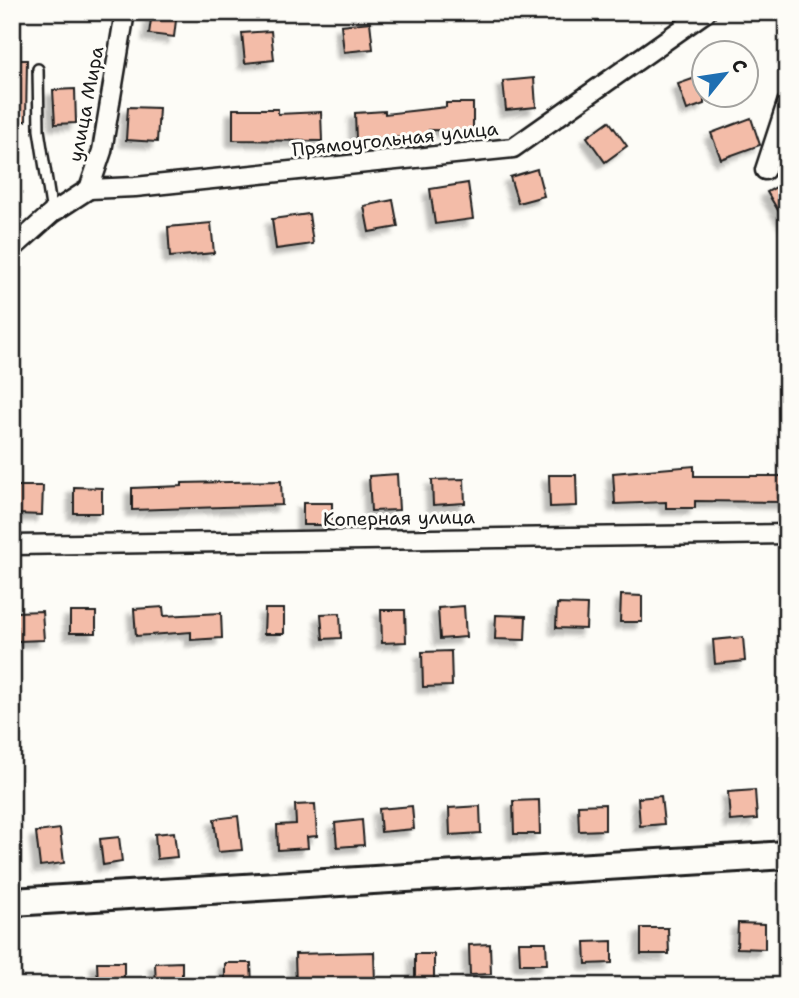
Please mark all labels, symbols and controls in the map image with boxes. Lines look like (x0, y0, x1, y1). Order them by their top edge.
north arrow (690, 38, 760, 108)
street label: улица Мира (63, 44, 109, 164)
text: С (726, 54, 753, 77)
street label: Прямоугольная улица (291, 116, 499, 162)
street label: Коперная улица (323, 504, 475, 532)

